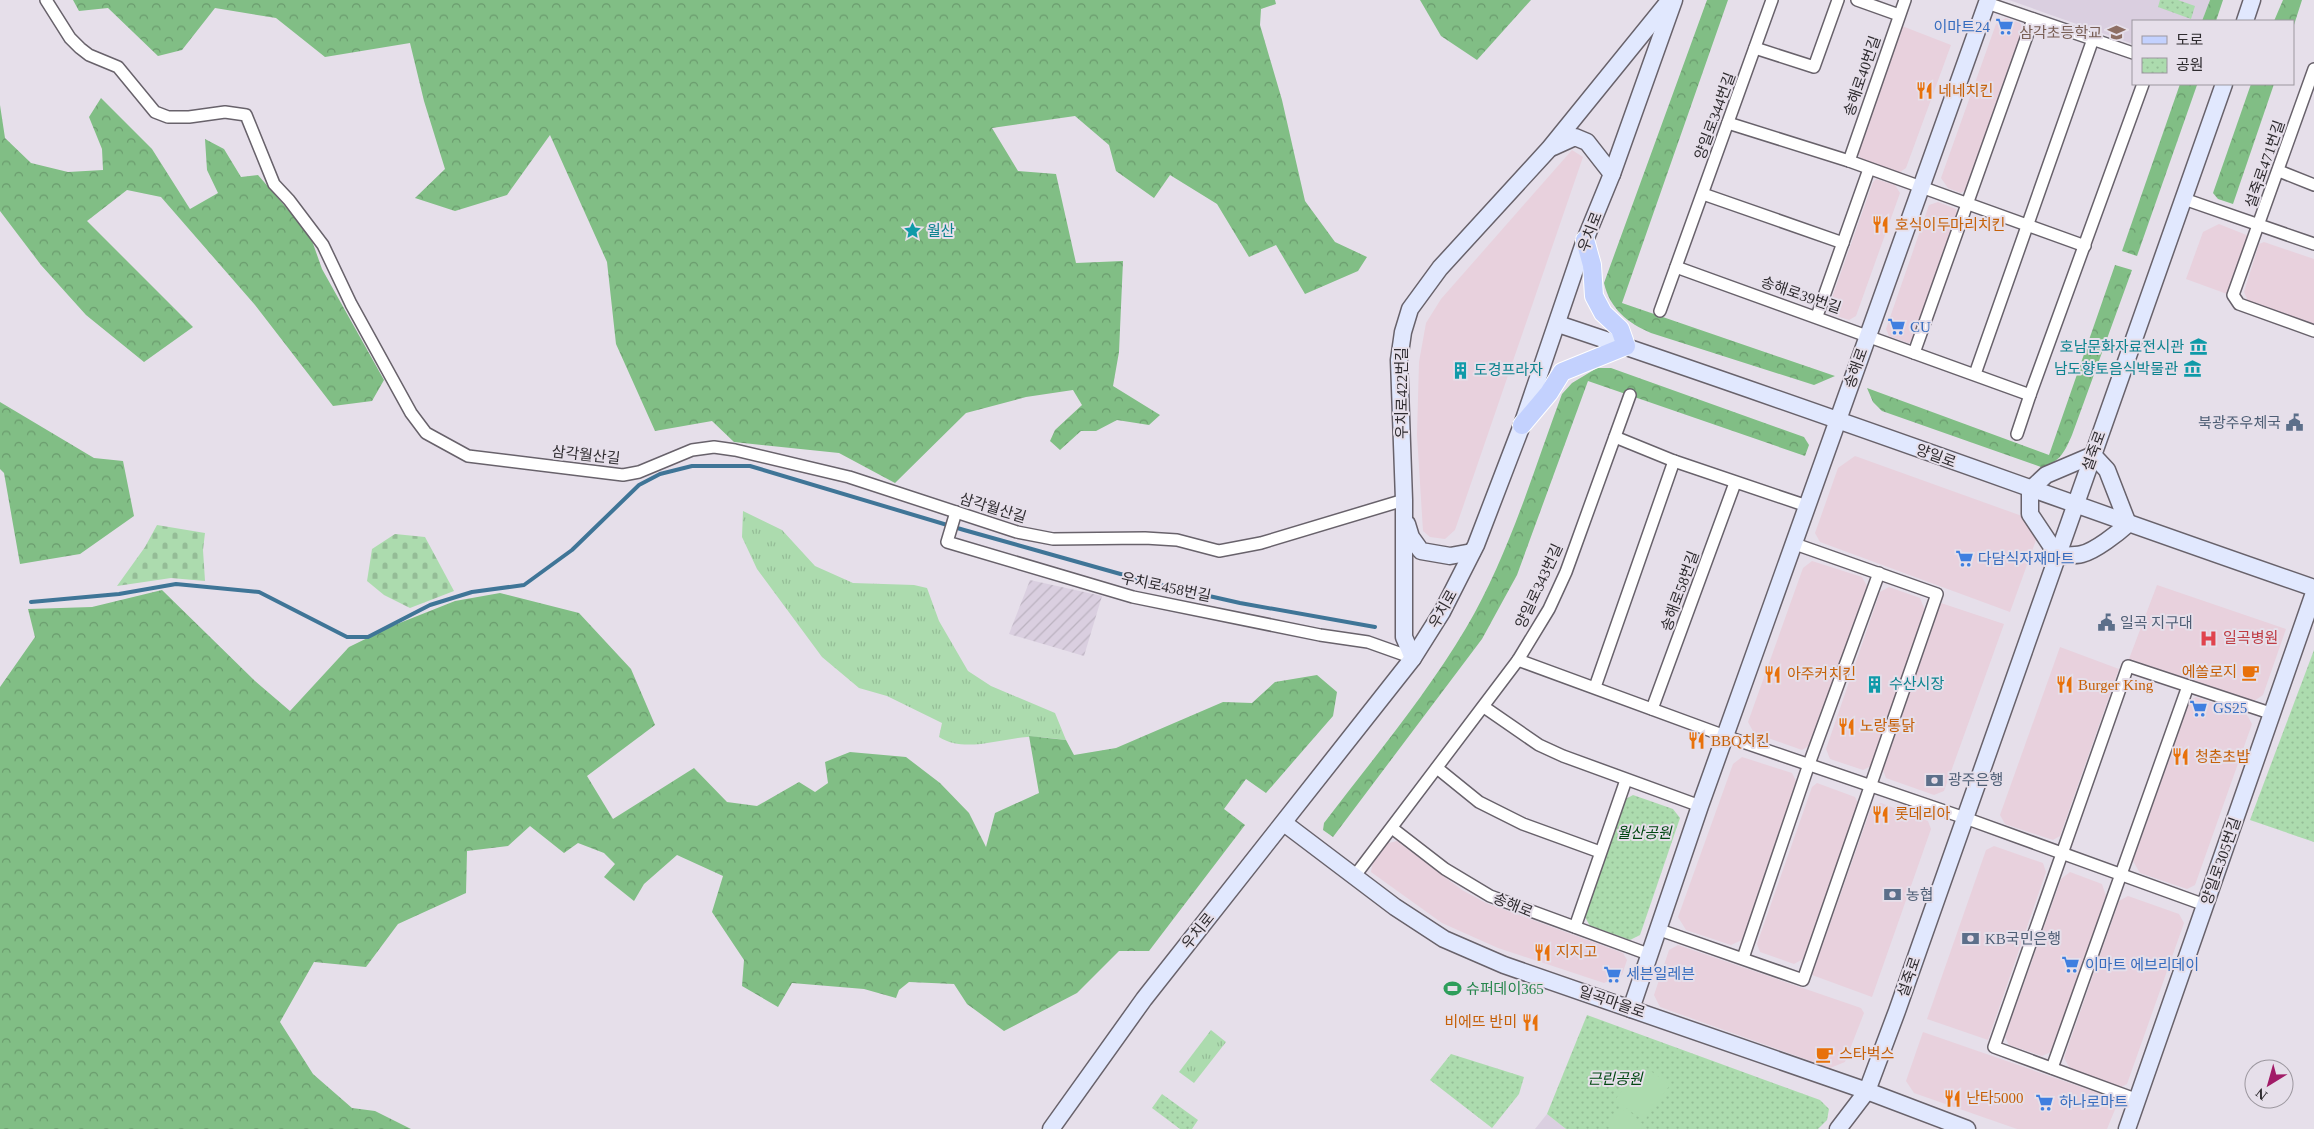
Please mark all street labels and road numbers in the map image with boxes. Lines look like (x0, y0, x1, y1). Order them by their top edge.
street label: 송해로40번길 (1841, 34, 1883, 118)
street label: 양일로344번길 (1692, 70, 1738, 162)
street label: 설죽로471번길 (2243, 118, 2287, 210)
street label: 우치로 (1575, 210, 1605, 254)
street label: 송해로39번길 (1759, 274, 1843, 316)
street label: 송해로 (1841, 346, 1871, 390)
street label: 우치로422번길 (1394, 347, 1410, 439)
street label: 설죽로 (2079, 429, 2109, 473)
street label: 양일로 (1914, 441, 1958, 471)
street label: 삼각월산길 (551, 443, 621, 467)
street label: 삼각월산길 (958, 490, 1028, 526)
street label: 양일로343번길 (1512, 541, 1566, 631)
street label: 송해로58번길 (1658, 549, 1702, 633)
street label: 우치로458번길 (1120, 570, 1212, 604)
street label: 우치로 (1426, 587, 1460, 631)
street label: 양일로305번길 (2199, 815, 2243, 907)
street label: 송해로 (1491, 890, 1535, 920)
street label: 우치로 (1179, 910, 1217, 952)
street label: 설죽로 (1895, 955, 1923, 999)
street label: 일곡마을로 (1577, 983, 1647, 1021)

